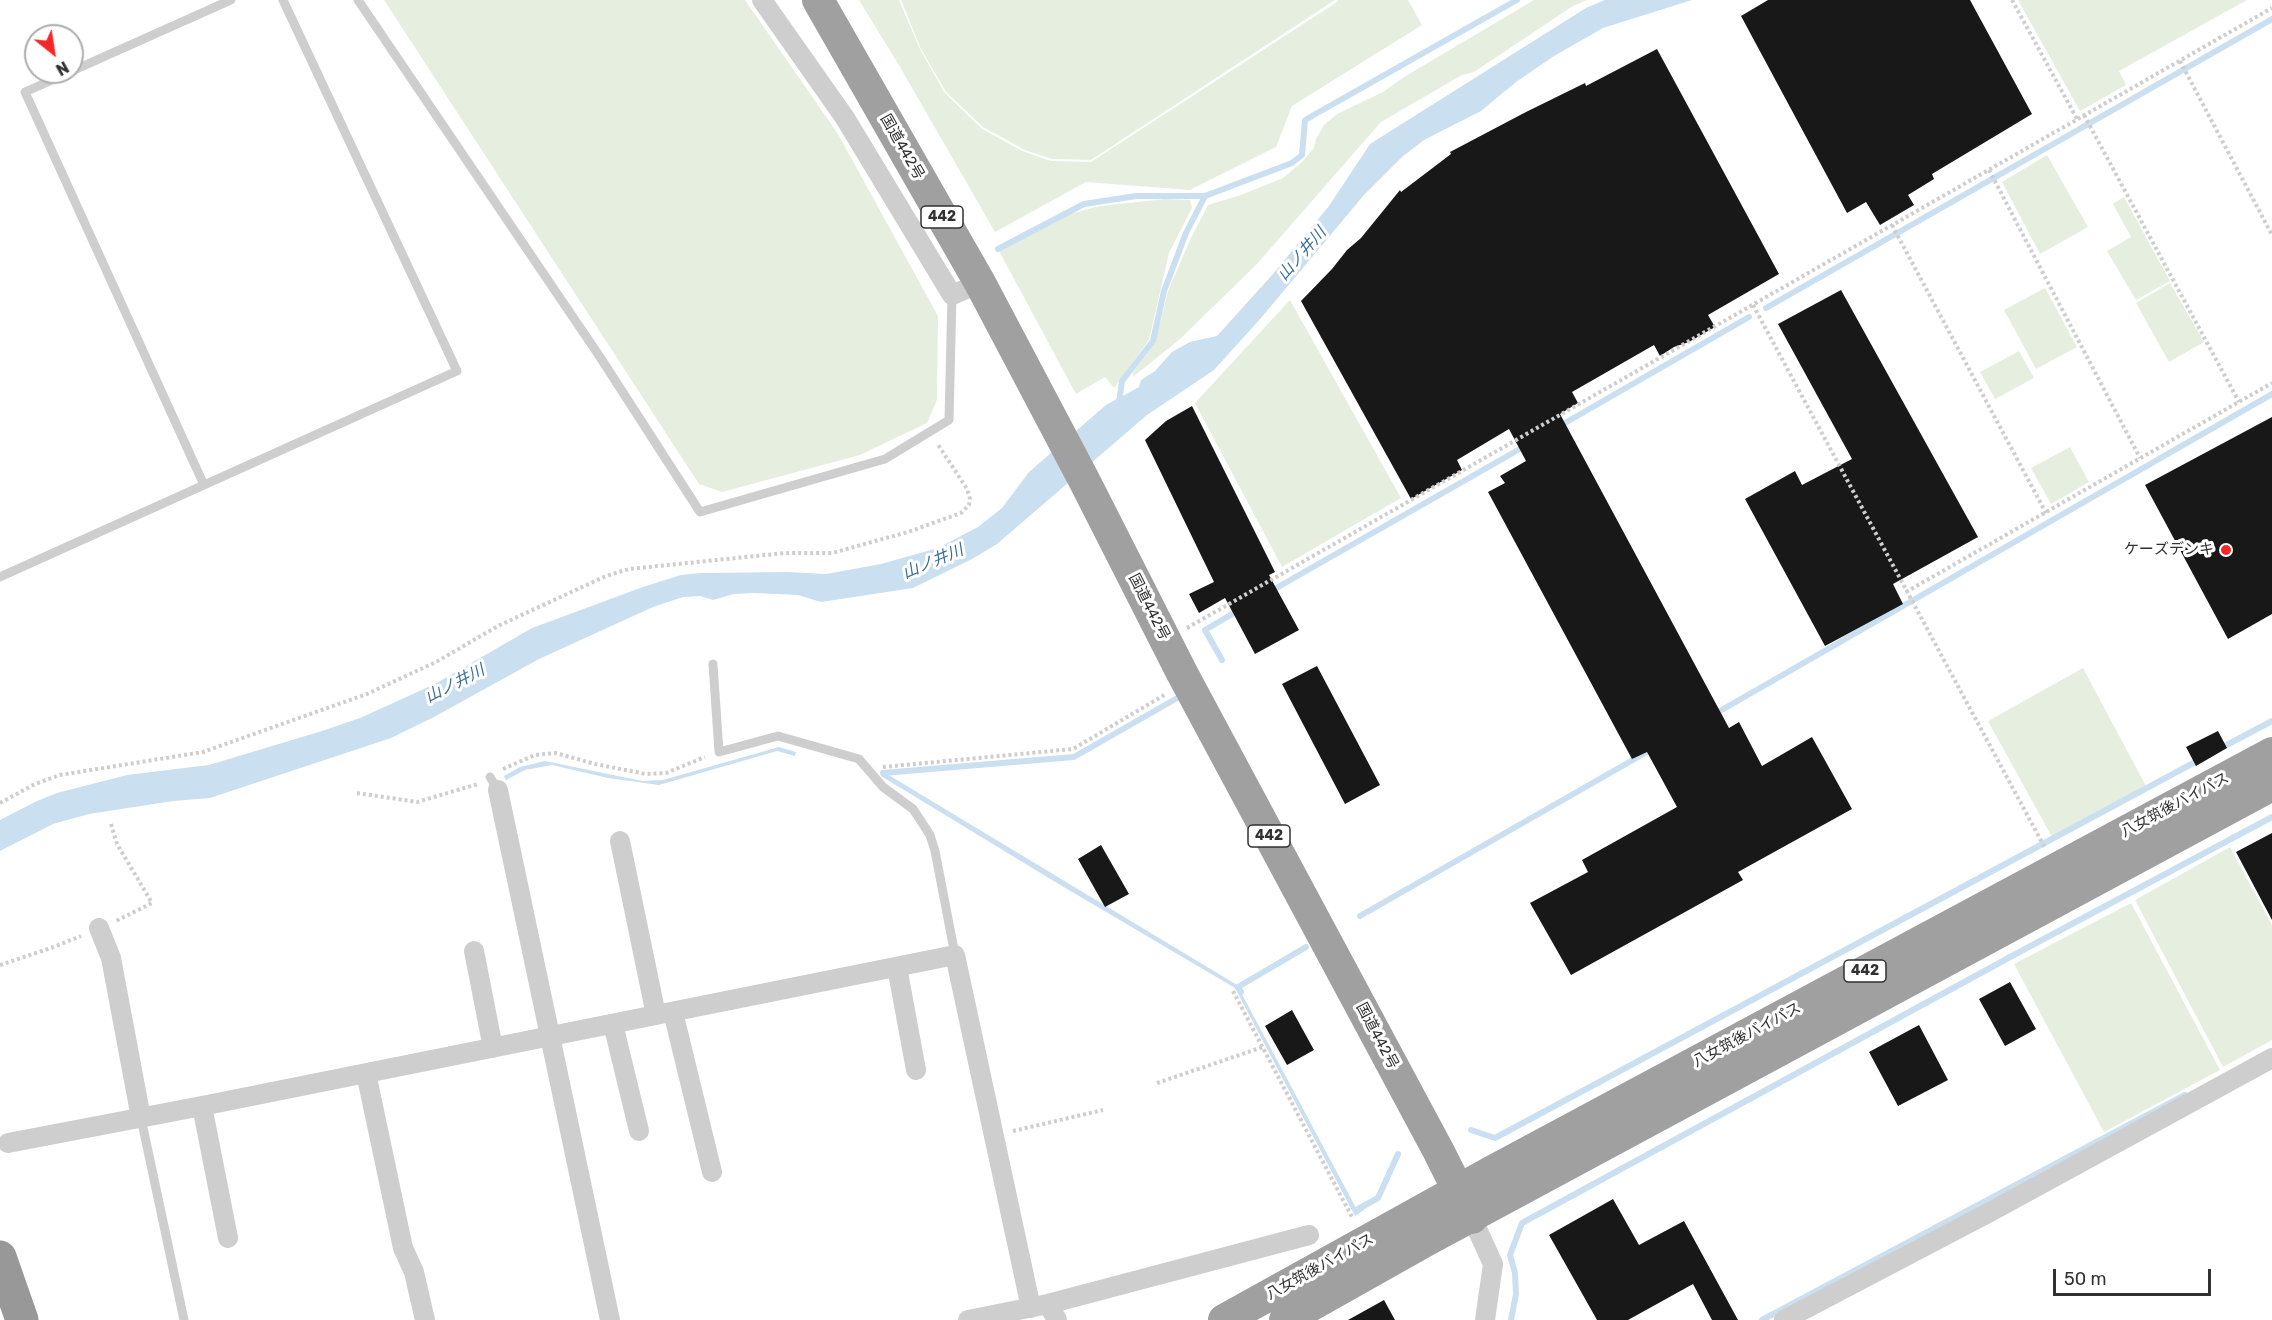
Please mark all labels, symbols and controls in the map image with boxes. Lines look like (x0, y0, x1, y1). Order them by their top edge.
north arrow (24, 24, 84, 84)
text: N (53, 57, 72, 79)
street label: 国道442号 (876, 111, 928, 183)
road number: 442 (921, 206, 963, 228)
water label: 山ノ井川 (1274, 224, 1330, 284)
water label: 山ノ井川 (900, 541, 966, 583)
place label: ケーズデンキ (2124, 541, 2214, 559)
marker: ケーズデンキ (2219, 543, 2233, 557)
street label: 国道442号 (1125, 571, 1173, 643)
water label: 山ノ井川 (422, 661, 488, 707)
street label: 八女筑後バイパス (2118, 769, 2232, 841)
road number: 442 (1248, 825, 1290, 847)
road number: 442 (1844, 960, 1886, 982)
street label: 八女筑後バイパス (1690, 999, 1804, 1071)
street label: 国道442号 (1352, 1000, 1402, 1072)
street label: 八女筑後バイパス (1263, 1230, 1377, 1304)
scale bar (2056, 1257, 2214, 1295)
text: 50 m (2064, 1268, 2107, 1290)

